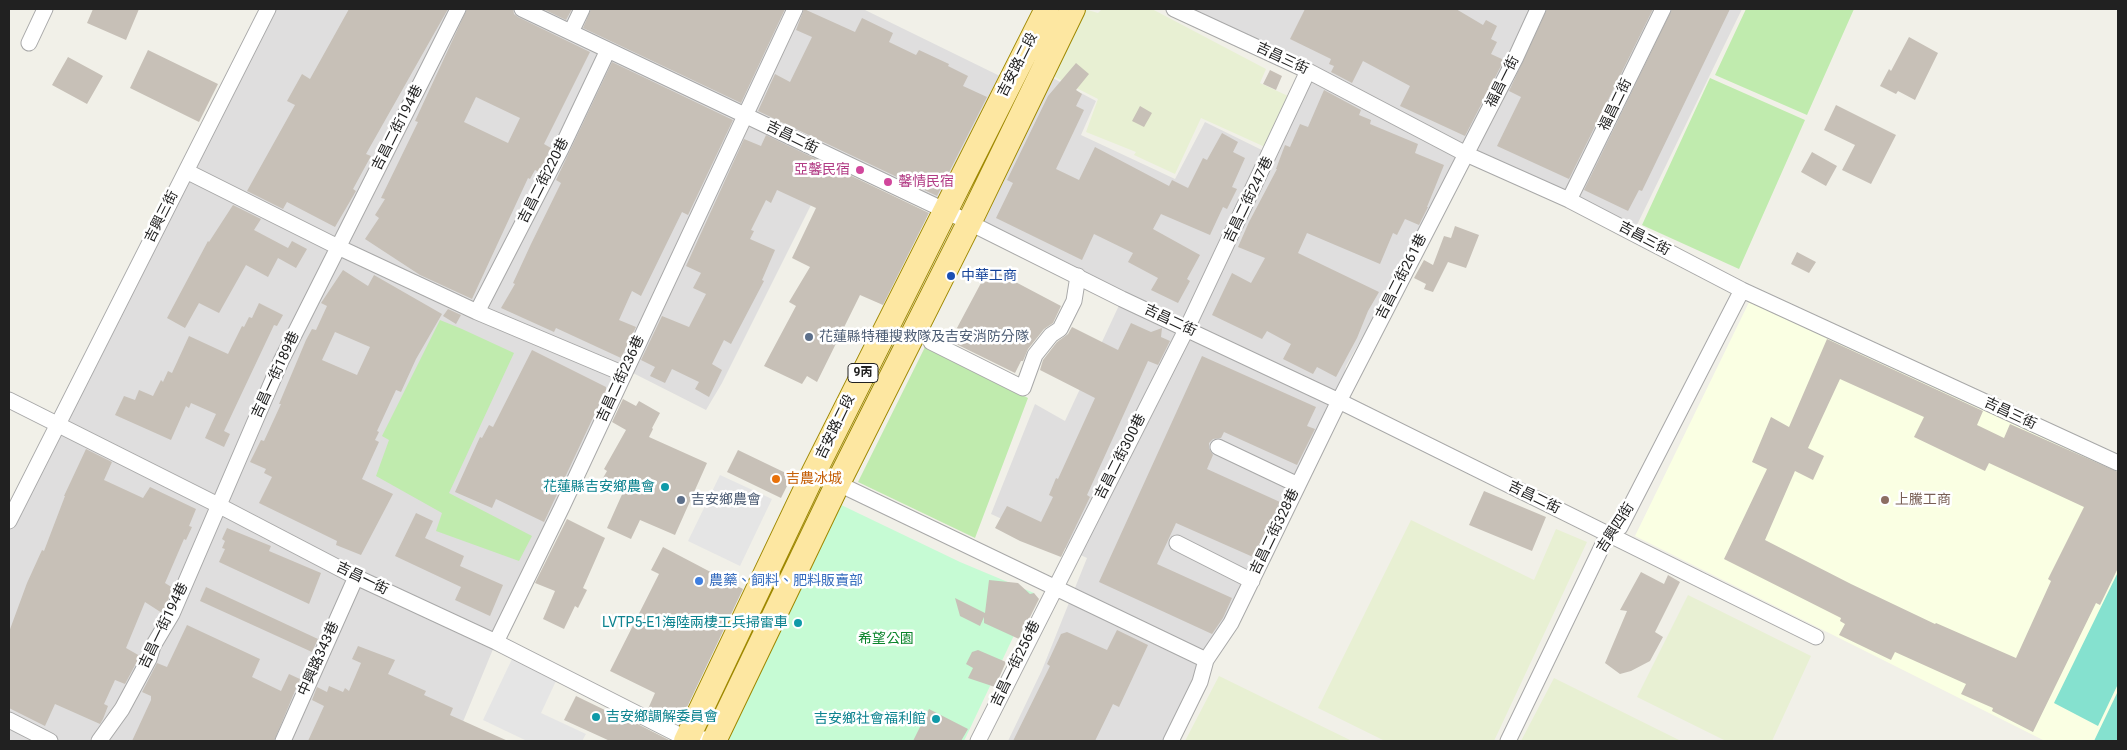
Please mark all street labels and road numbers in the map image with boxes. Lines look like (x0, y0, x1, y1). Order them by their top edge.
street label: 吉安路二段 (995, 30, 1041, 100)
street label: 吉昌三街 (1253, 40, 1311, 78)
street label: 福昌一街 (1483, 53, 1523, 111)
street label: 福昌二街 (1596, 76, 1636, 134)
street label: 吉昌二街194巷 (369, 82, 427, 174)
street label: 吉昌二街 (763, 118, 821, 158)
street label: 吉昌二街220巷 (515, 135, 573, 227)
street label: 吉昌二街247巷 (1221, 154, 1277, 246)
street label: 吉興三街 (142, 188, 182, 246)
street label: 吉昌三街 (1615, 218, 1673, 260)
street label: 吉昌二街261巷 (1373, 231, 1431, 323)
street label: 吉昌二街 (1141, 302, 1199, 340)
street label: 吉昌一街189巷 (249, 329, 303, 421)
street label: 吉昌二街236巷 (594, 333, 648, 425)
road number: 9丙 (848, 363, 878, 382)
street label: 吉安路二段 (813, 392, 859, 462)
street label: 吉昌三街 (1981, 395, 2039, 433)
street label: 吉昌二街300巷 (1092, 411, 1150, 503)
street label: 吉昌二街 (1505, 478, 1563, 518)
street label: 吉昌二街328巷 (1247, 486, 1303, 578)
street label: 吉興四街 (1594, 500, 1638, 556)
street label: 吉昌一街 (333, 559, 391, 599)
street label: 吉昌一街194巷 (136, 580, 192, 672)
street label: 吉昌一街256巷 (988, 618, 1044, 710)
street label: 中興路343巷 (295, 619, 343, 699)

